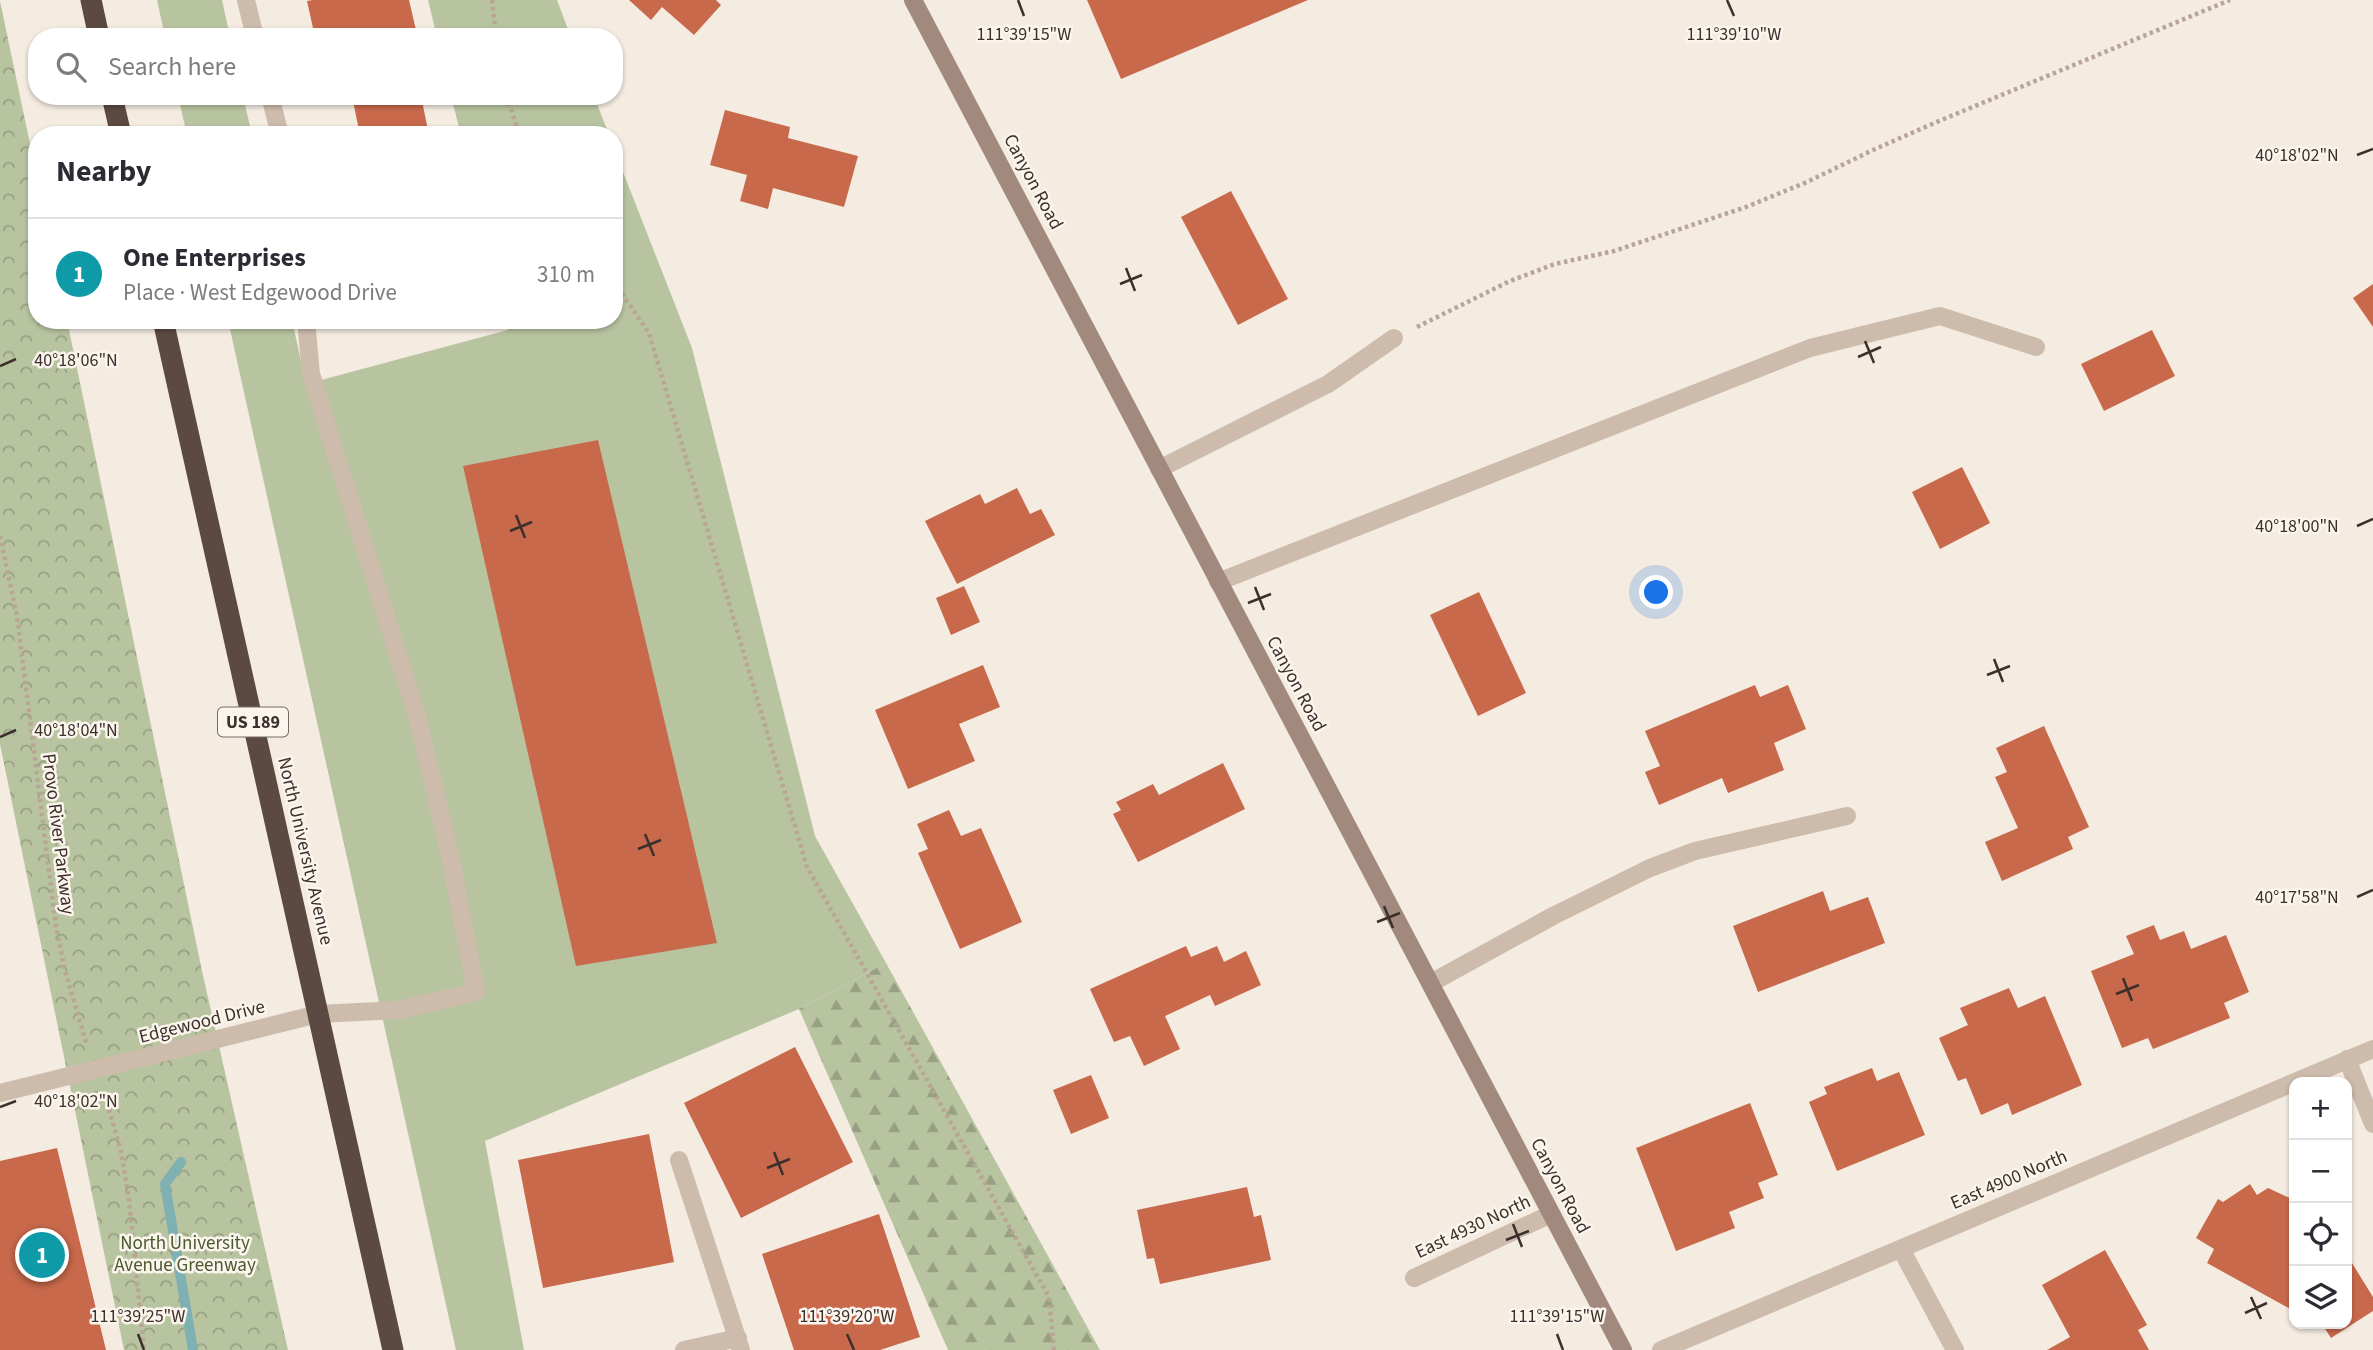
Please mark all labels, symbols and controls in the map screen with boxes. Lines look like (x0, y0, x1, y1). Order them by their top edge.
text: 111°39'15"W (977, 22, 1071, 47)
text: 111°39'10"W (1687, 22, 1781, 47)
search box (28, 28, 623, 105)
icon: search (52, 48, 90, 86)
text: Search here (108, 48, 236, 85)
street label: Canyon Road (996, 129, 1070, 235)
text: 40°18'02"N (2255, 143, 2339, 168)
text: Nearby (56, 150, 151, 193)
text: One Enterprises (123, 239, 306, 276)
text: 1 (73, 258, 85, 291)
text: 310 m (537, 258, 595, 291)
text: Place · West Edgewood Drive (123, 276, 397, 309)
text: 40°18'06"N (34, 348, 118, 373)
text: 40°18'00"N (2255, 514, 2339, 539)
your location (1639, 575, 1673, 609)
street label: Canyon Road (1259, 631, 1333, 737)
road number: US 189 (218, 708, 288, 736)
text: 40°18'04"N (34, 718, 118, 743)
street label: Provo River Parkway (35, 752, 81, 916)
street label: North University Avenue (270, 754, 340, 948)
text: 40°17'58"N (2255, 885, 2339, 910)
street label: Edgewood Drive (136, 993, 268, 1051)
map controls (2289, 1077, 2352, 1329)
button: + (2289, 1077, 2352, 1140)
text: 40°18'02"N (34, 1089, 118, 1114)
street label: Canyon Road (1523, 1133, 1597, 1239)
button: − (2289, 1140, 2352, 1203)
street label: East 4900 North (1946, 1143, 2072, 1217)
street label: East 4930 North (1411, 1188, 1535, 1266)
button: locate (2289, 1203, 2352, 1266)
pin: 1 (19, 1229, 65, 1281)
park label: North University Avenue Greenway (114, 1230, 256, 1279)
button: layers (2289, 1266, 2352, 1329)
text: 111°39'25"W (91, 1304, 185, 1329)
text: 111°39'20"W (800, 1304, 894, 1329)
text: 111°39'15"W (1510, 1304, 1604, 1329)

